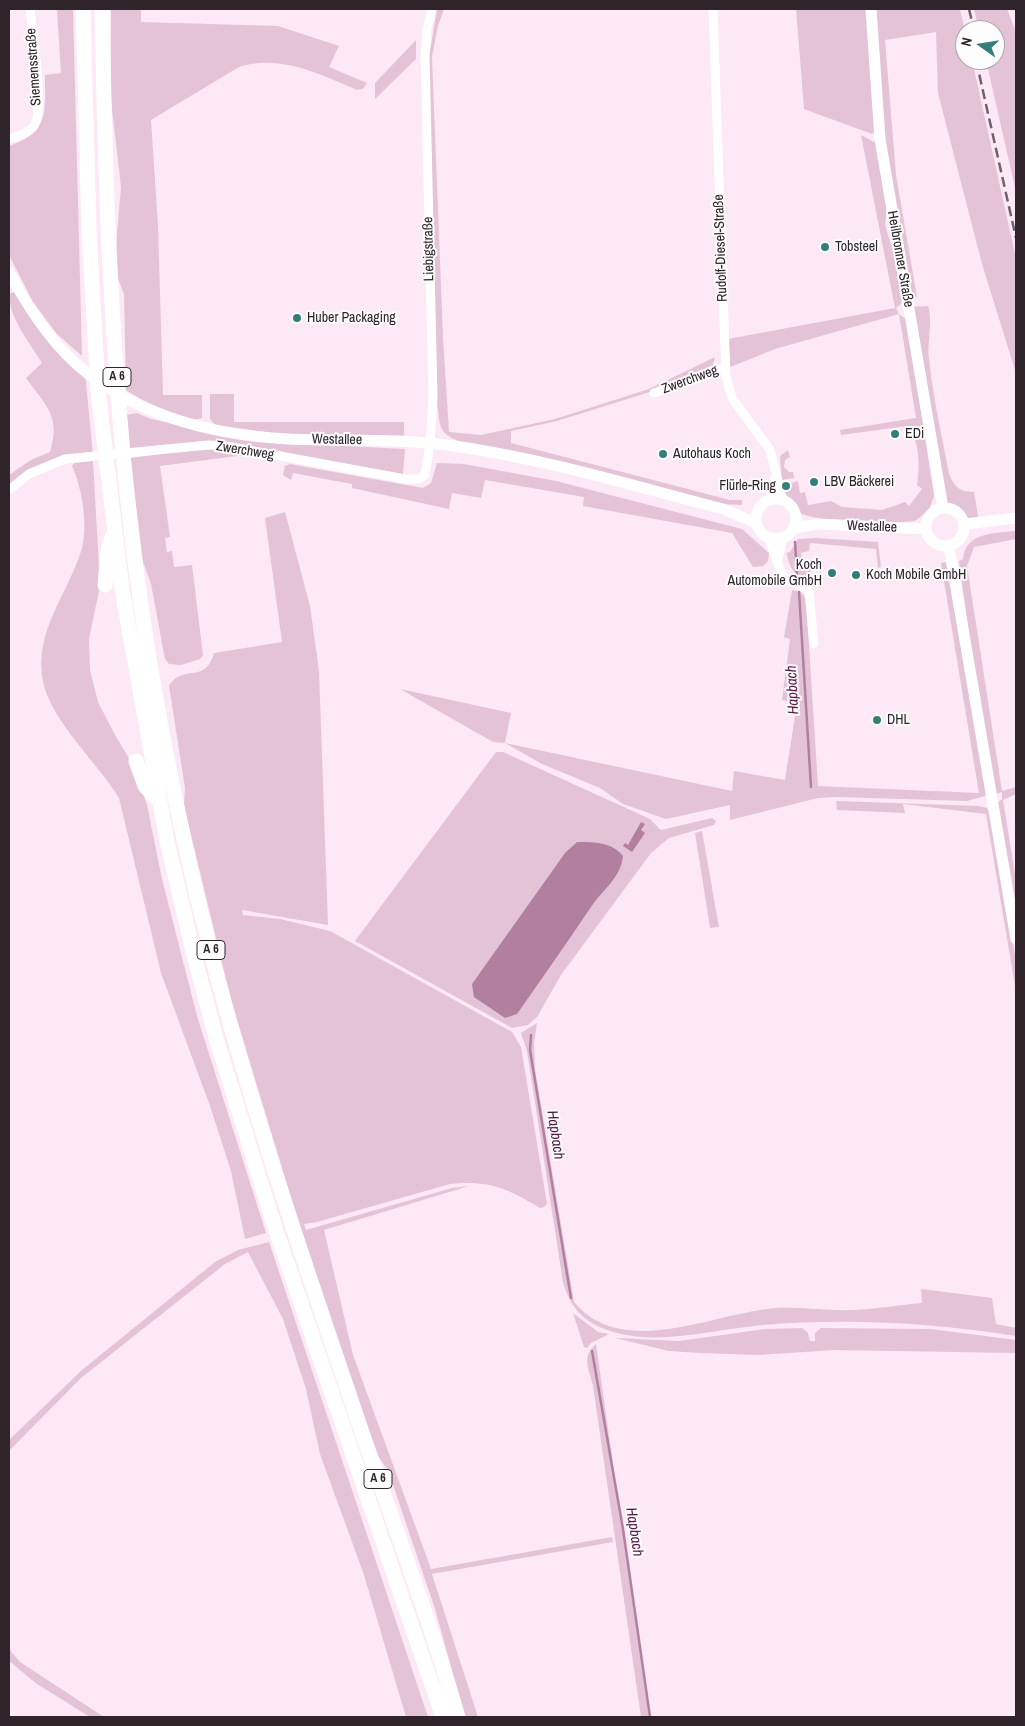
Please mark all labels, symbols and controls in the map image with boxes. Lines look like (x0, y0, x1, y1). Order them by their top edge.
north arrow (955, 20, 1005, 70)
street label: Siemensstraße (23, 28, 45, 106)
text: N (957, 36, 976, 48)
street label: Rudolf-Diesel-Straße (711, 194, 731, 302)
street label: Heilbronner Straße (883, 209, 917, 309)
street label: Liebigstraße (420, 217, 438, 281)
place label: Tobsteel (835, 239, 878, 255)
marker: Tobsteel (819, 241, 831, 253)
place label: Huber Packaging (307, 310, 396, 326)
marker: Huber Packaging (291, 312, 303, 324)
street label: Zwerchweg (660, 362, 720, 398)
road number: A 6 (103, 368, 131, 387)
place label: EDi (905, 426, 924, 442)
marker: EDi (889, 428, 901, 440)
street label: Westallee (312, 431, 362, 449)
street label: Zwerchweg (215, 438, 275, 464)
place label: Autohaus Koch (673, 446, 751, 462)
marker: Autohaus Koch (657, 448, 669, 460)
place label: LBV Bäckerei (824, 474, 894, 490)
marker: LBV Bäckerei (808, 476, 820, 488)
place label: Flürle-Ring (719, 478, 776, 494)
marker: Flürle-Ring (780, 480, 792, 492)
street label: Westallee (847, 518, 897, 536)
place label: Koch Automobile GmbH (728, 557, 822, 590)
marker: Koch Automobile GmbH (826, 567, 838, 579)
place label: Koch Mobile GmbH (866, 567, 966, 583)
marker: Koch Mobile GmbH (850, 569, 862, 581)
water label: Hapbach (783, 665, 803, 715)
place label: DHL (887, 712, 910, 728)
marker: DHL (871, 714, 883, 726)
road number: A 6 (197, 940, 225, 960)
water label: Hapbach (542, 1109, 568, 1161)
road number: A 6 (364, 1470, 392, 1488)
water label: Hapbach (621, 1506, 647, 1558)

